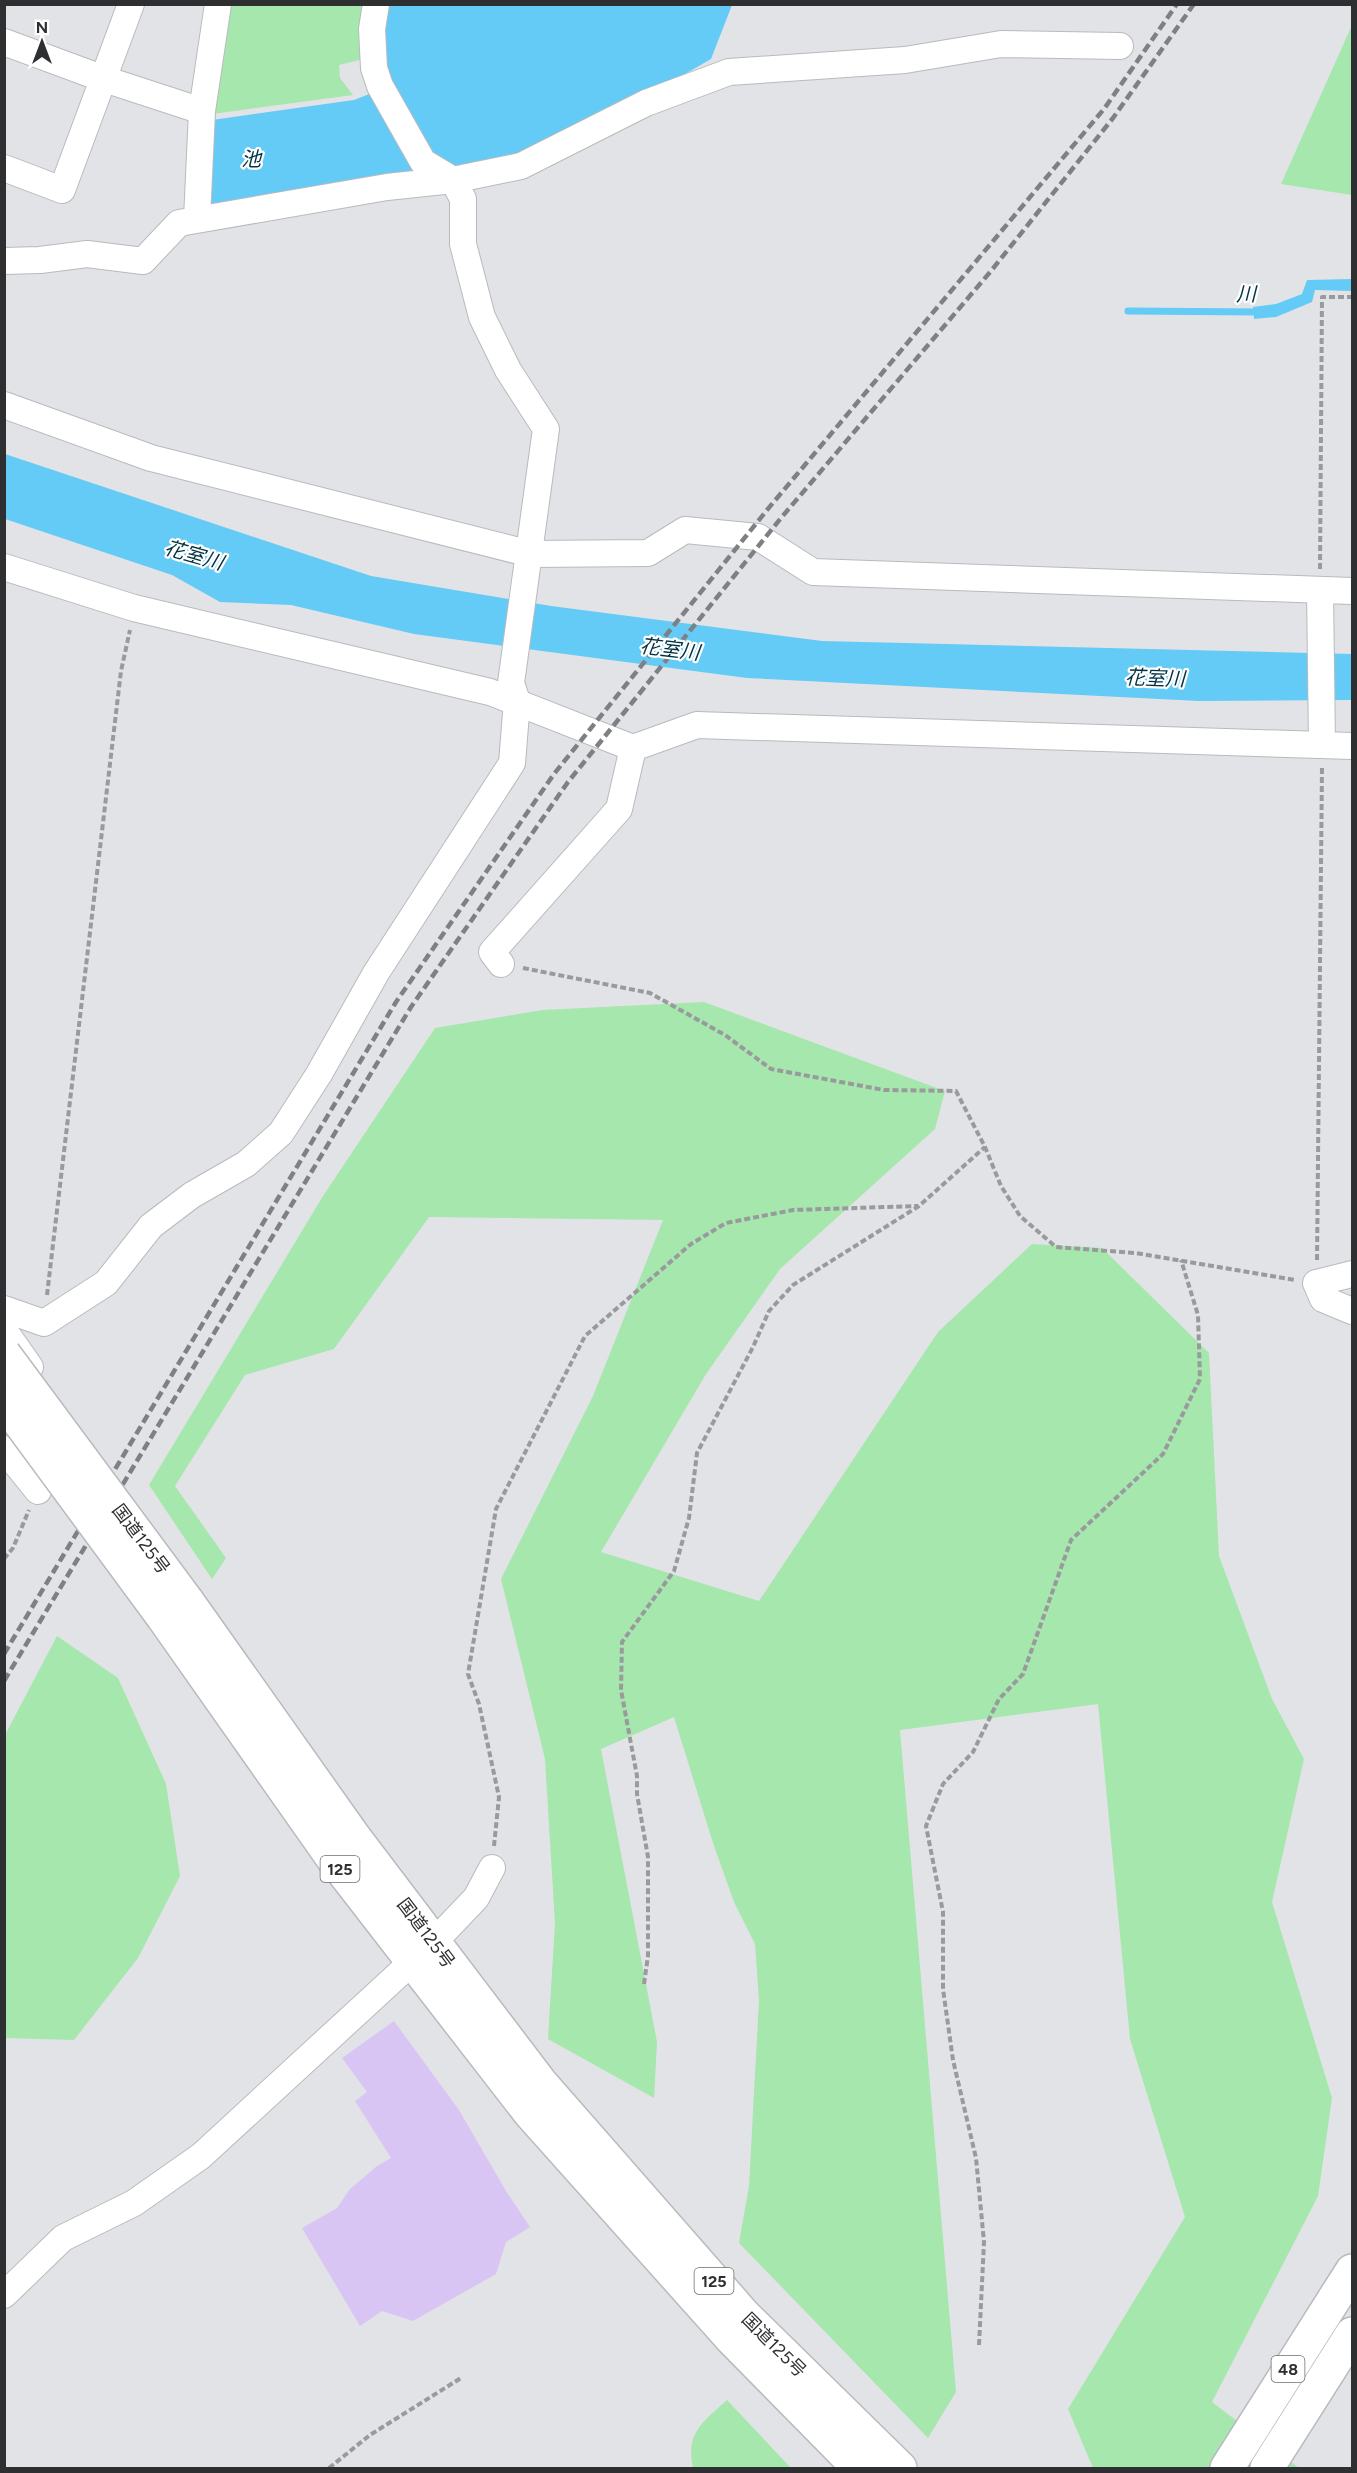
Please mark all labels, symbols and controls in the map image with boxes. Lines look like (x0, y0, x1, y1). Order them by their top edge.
north arrow (12, 12, 72, 72)
text: N (36, 18, 48, 37)
water label: 池 (241, 147, 263, 171)
water label: 川 (1236, 282, 1258, 306)
water label: 花室川 (162, 535, 228, 575)
water label: 花室川 (639, 633, 703, 665)
water label: 花室川 (1125, 665, 1187, 691)
street label: 国道125号 (108, 1500, 174, 1578)
road number: 125 (320, 1856, 360, 1882)
street label: 国道125号 (393, 1894, 459, 1972)
road number: 125 (694, 2268, 734, 2294)
street label: 国道125号 (737, 2308, 811, 2382)
road number: 48 (1272, 2356, 1304, 2382)

